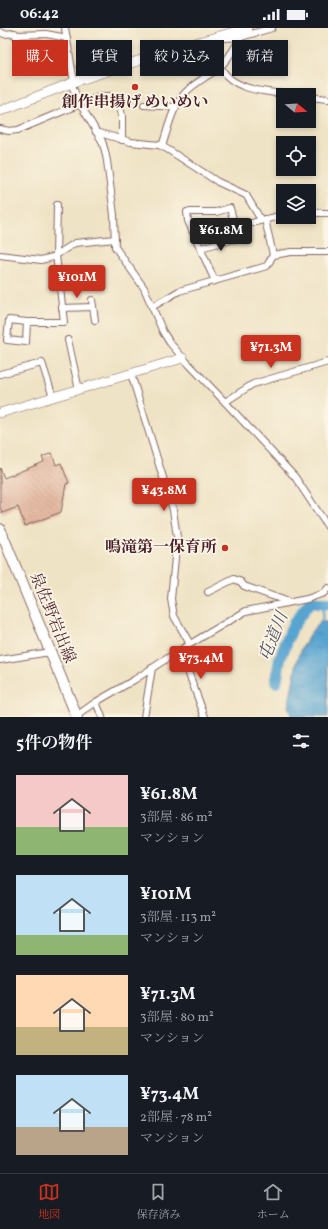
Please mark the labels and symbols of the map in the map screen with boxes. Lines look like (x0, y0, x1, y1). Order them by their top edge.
marker: 創作串揚げ めいめい (130, 82, 140, 92)
north arrow (276, 88, 316, 128)
place label: 創作串揚げ めいめい (61, 92, 209, 114)
pin: ¥61.8M (188, 218, 254, 252)
pin: ¥101M (49, 265, 105, 299)
pin: ¥71.3M (238, 335, 304, 369)
pin: ¥43.8M (131, 478, 197, 512)
place label: 鳴滝第一保育所 (105, 537, 217, 559)
marker: 鳴滝第一保育所 (220, 543, 230, 553)
street label: 泉佐野岩出線 (24, 569, 80, 667)
water label: 屯道川 (254, 607, 295, 665)
pin: ¥73.4M (168, 646, 234, 680)

